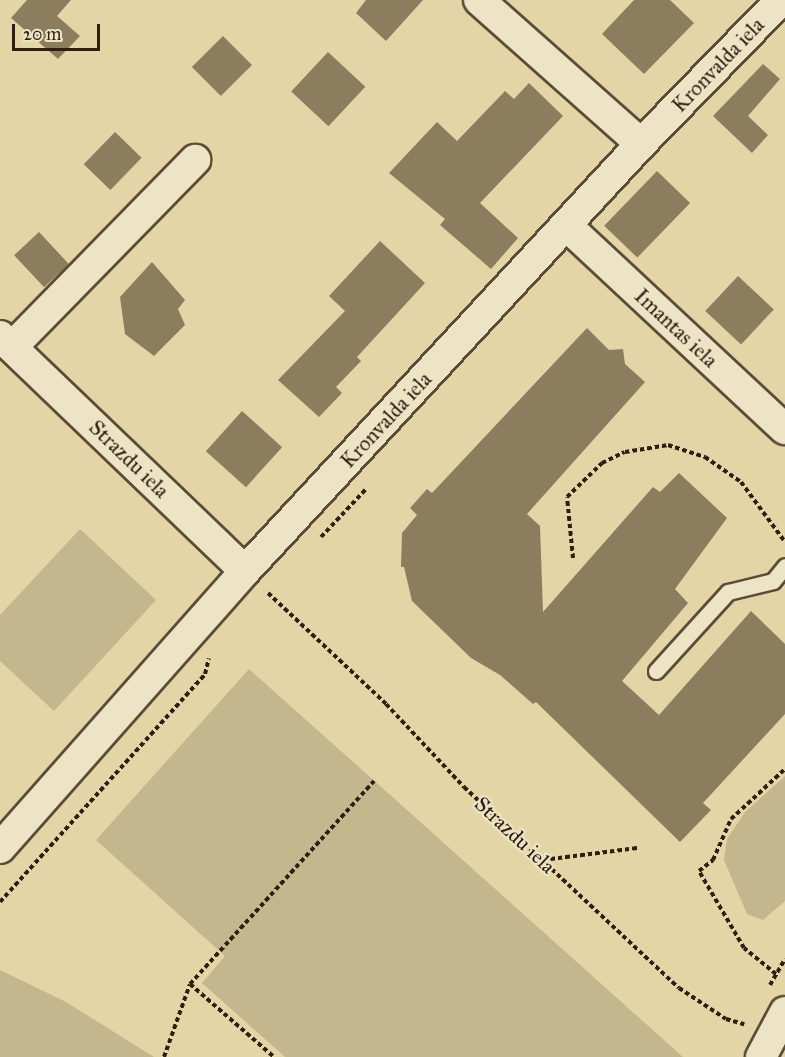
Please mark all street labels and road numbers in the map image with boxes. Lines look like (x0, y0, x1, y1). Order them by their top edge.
street label: Kronvalda iela (667, 12, 769, 118)
street label: Imantas iela (629, 283, 723, 373)
street label: Kronvalda iela (335, 367, 437, 473)
street label: Strazdu iela (84, 415, 174, 503)
street label: Strazdu iela (469, 791, 561, 879)

